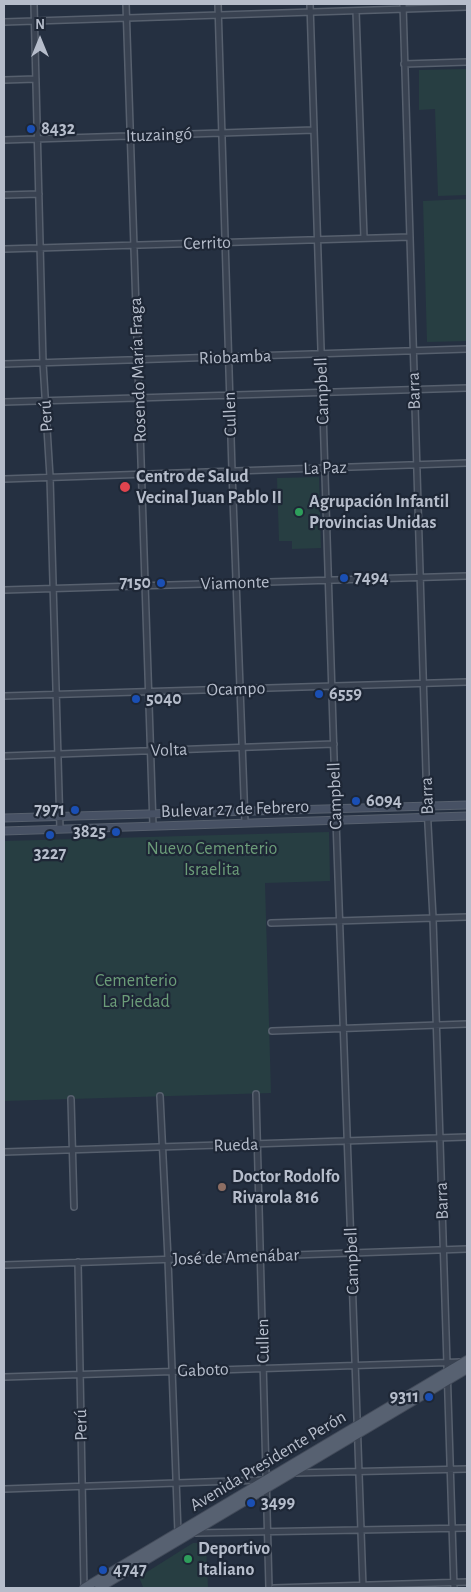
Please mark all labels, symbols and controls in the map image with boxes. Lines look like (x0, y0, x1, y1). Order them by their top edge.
north arrow (15, 15, 65, 65)
text: N (35, 18, 45, 32)
place label: 8432 (41, 118, 75, 140)
marker: 8432 (25, 123, 37, 135)
street label: Ituzaingó (125, 123, 193, 147)
street label: Cerrito (183, 231, 231, 255)
street label: Rosendo María Fraga (125, 297, 151, 443)
street label: Riobamba (198, 345, 272, 369)
street label: Campbell (310, 357, 334, 425)
street label: Barra (403, 372, 425, 410)
street label: Cullen (218, 391, 242, 437)
street label: Perú (34, 400, 58, 432)
street label: La Paz (303, 456, 347, 480)
place label: Centro de Salud Vecinal Juan Pablo II (136, 466, 282, 508)
marker: Centro de Salud Vecinal Juan Pablo II (118, 480, 132, 494)
place label: Agrupación Infantil Provincias Unidas (309, 491, 449, 534)
marker: Agrupación Infantil Provincias Unidas (293, 506, 305, 518)
place label: 7494 (354, 567, 389, 589)
street label: Viamonte (200, 571, 270, 595)
place label: 7150 (120, 572, 151, 594)
marker: 7494 (338, 572, 350, 584)
marker: 7150 (155, 577, 167, 589)
street label: Ocampo (206, 677, 266, 701)
place label: 6559 (329, 683, 362, 705)
place label: 5040 (146, 688, 182, 710)
marker: 6559 (313, 688, 325, 700)
marker: 5040 (130, 693, 142, 705)
street label: Volta (150, 739, 188, 761)
street label: Campbell (323, 762, 347, 830)
street label: Barra (416, 777, 438, 815)
place label: 6094 (366, 790, 402, 812)
marker: 6094 (350, 795, 362, 807)
street label: Bulevar 27 de Febrero (160, 796, 310, 822)
place label: 7971 (34, 799, 65, 821)
marker: 7971 (69, 804, 81, 816)
place label: 3825 (73, 821, 106, 843)
marker: 3825 (110, 826, 122, 838)
marker: 3227 (44, 829, 56, 841)
park label: Nuevo Cementerio Israelita (147, 838, 277, 881)
place label: 3227 (34, 843, 66, 865)
park label: Cementerio La Piedad (95, 970, 177, 1012)
street label: Rueda (213, 1133, 259, 1157)
place label: Doctor Rodolfo Rivarola 816 (232, 1166, 340, 1208)
marker: Doctor Rodolfo Rivarola 816 (216, 1181, 228, 1193)
street label: Barra (431, 1182, 453, 1220)
street label: Campbell (340, 1227, 364, 1295)
street label: José de Amenábar (173, 1244, 299, 1270)
street label: Cullen (252, 1318, 274, 1364)
street label: Gaboto (177, 1358, 229, 1382)
place label: 9311 (390, 1386, 419, 1408)
marker: 9311 (423, 1391, 435, 1403)
street label: Avenida Presidente Perón (186, 1406, 350, 1516)
street label: Perú (70, 1409, 92, 1441)
place label: 3499 (261, 1492, 295, 1514)
marker: 3499 (245, 1497, 257, 1509)
place label: Deportivo Italiano (198, 1538, 270, 1580)
marker: Deportivo Italiano (182, 1553, 194, 1565)
place label: 4747 (113, 1559, 147, 1581)
marker: 4747 (97, 1564, 109, 1576)

